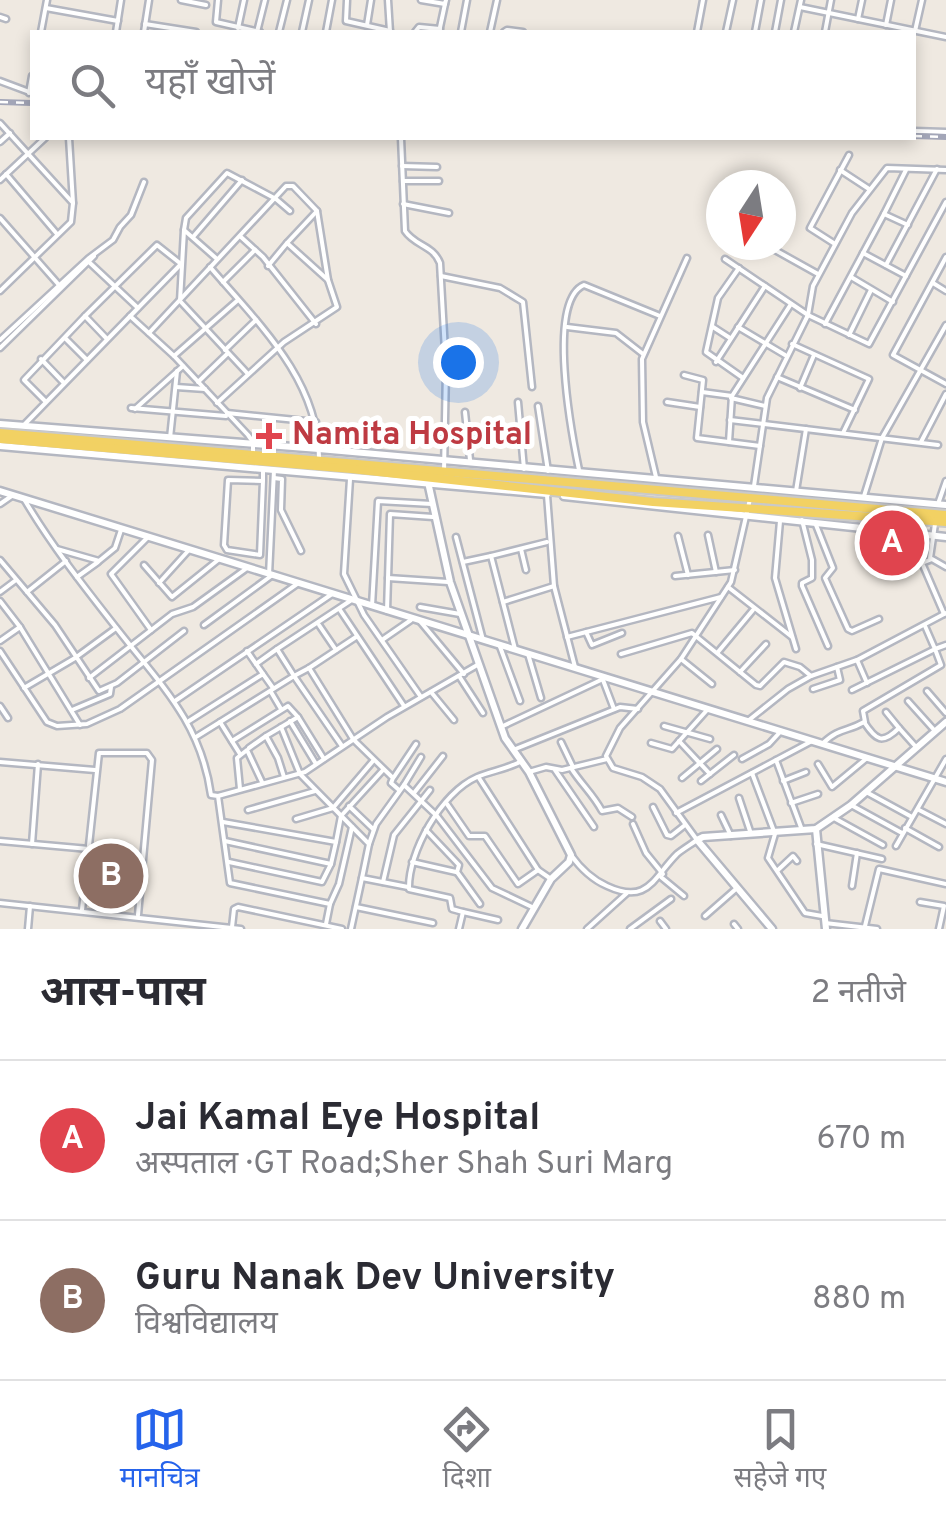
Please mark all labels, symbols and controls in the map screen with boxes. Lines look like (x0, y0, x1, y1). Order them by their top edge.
search box (30, 30, 916, 140)
icon: search (65, 58, 120, 113)
text: यहाँ खोजें (145, 60, 275, 109)
north arrow (706, 170, 796, 260)
your location (433, 337, 484, 388)
place label: Namita Hospital (292, 416, 532, 456)
marker: Namita Hospital (256, 423, 282, 449)
pin: A (860, 506, 924, 580)
pin: B (78, 838, 144, 914)
text: आस-पास (40, 968, 206, 1021)
text: 2 नतीजे (811, 974, 906, 1014)
text: Jai Kamal Eye Hospital (135, 1095, 540, 1144)
text: A (61, 1120, 84, 1160)
text: 670 m (817, 1120, 906, 1160)
text: अस्पताल · GT Road;Sher Shah Suri Marg (135, 1145, 673, 1185)
text: Guru Nanak Dev University (135, 1255, 615, 1304)
text: B (61, 1280, 84, 1320)
text: 880 m (812, 1280, 906, 1320)
text: विश्वविद्यालय (135, 1305, 278, 1345)
tab: मानचित्र (120, 1402, 200, 1498)
tab: दिशा (439, 1402, 494, 1498)
tab: सहेजे गए (734, 1402, 826, 1498)

